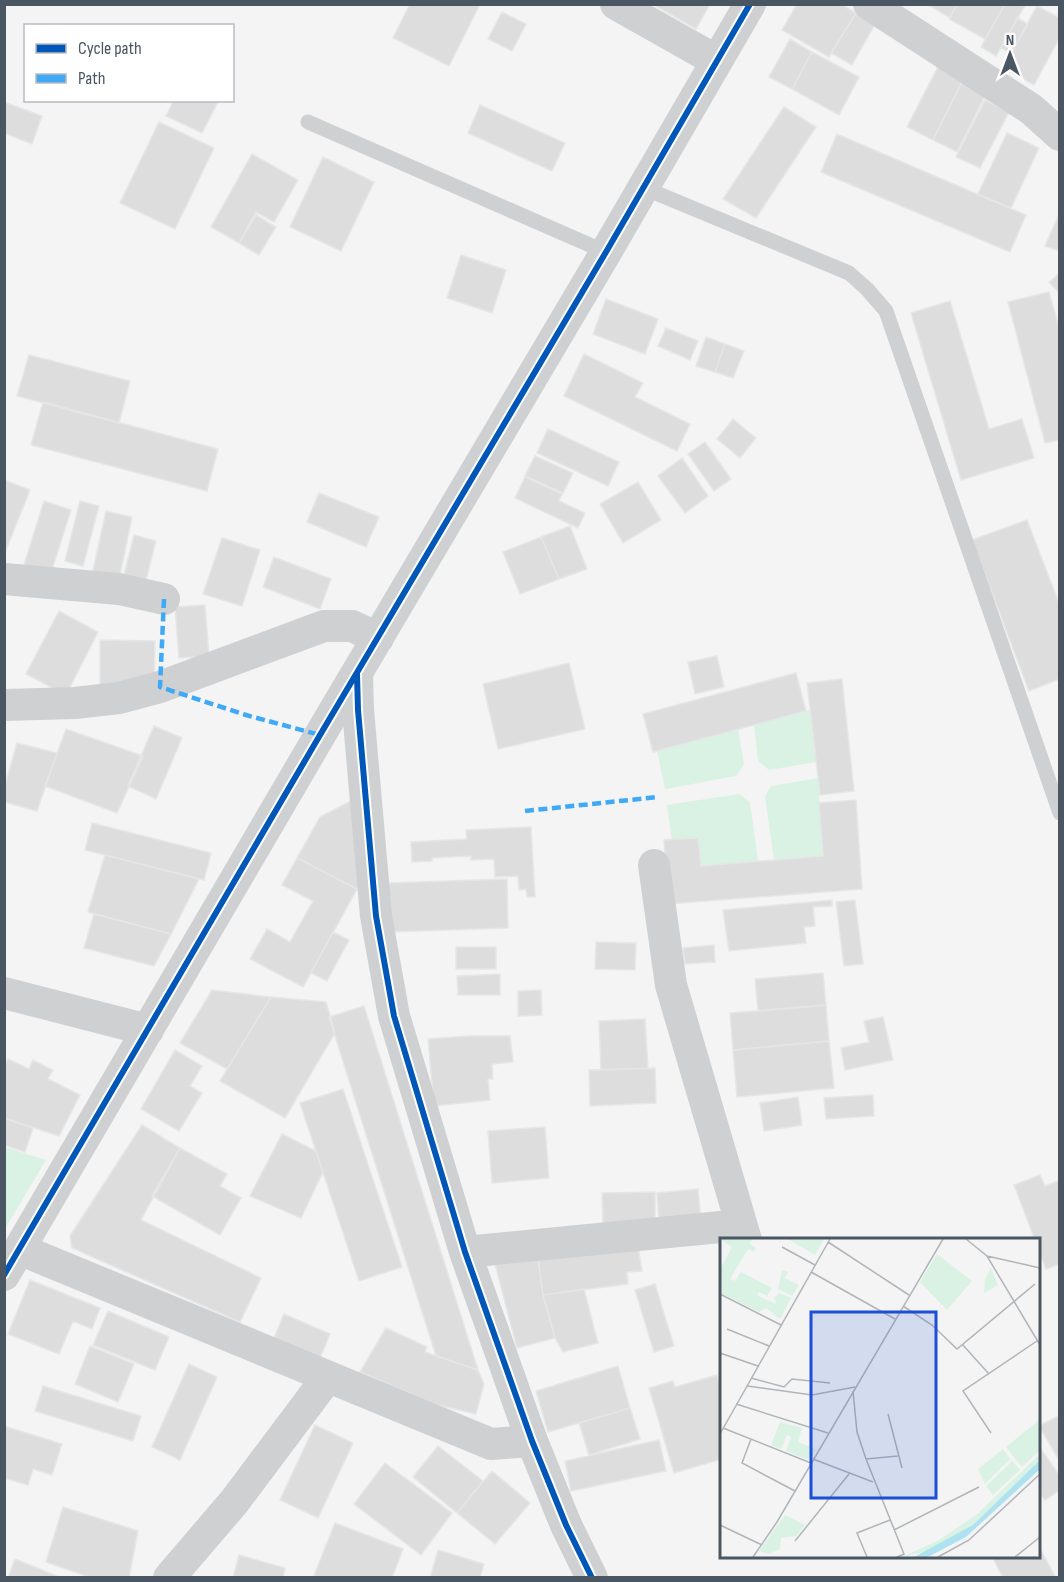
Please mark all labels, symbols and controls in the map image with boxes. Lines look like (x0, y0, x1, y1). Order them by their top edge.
legend (24, 24, 234, 102)
north arrow (980, 24, 1040, 84)
text: N (1006, 31, 1014, 50)
text: Cycle path (78, 38, 142, 59)
text: Path (78, 68, 106, 89)
inset map (720, 1238, 1040, 1558)

